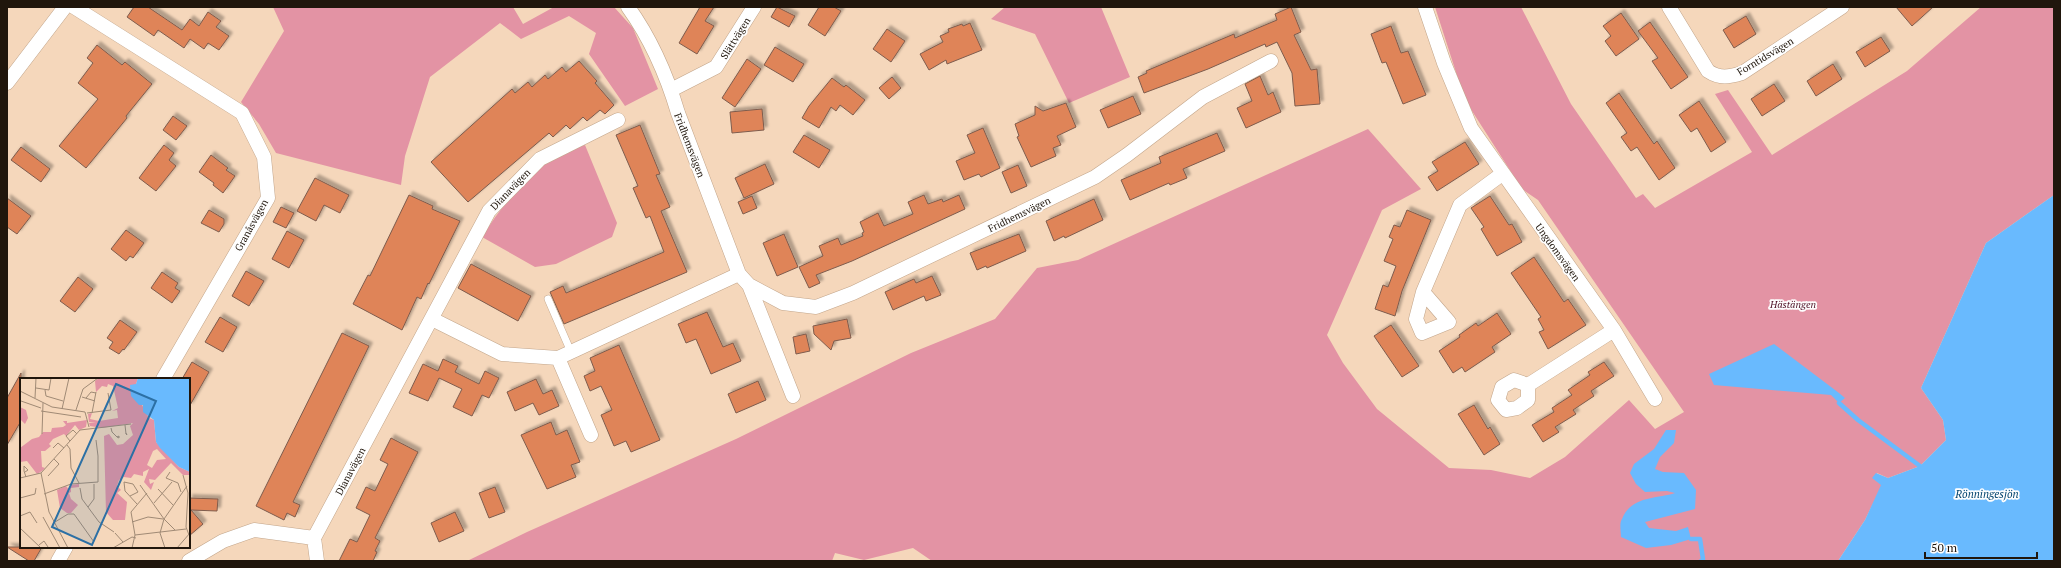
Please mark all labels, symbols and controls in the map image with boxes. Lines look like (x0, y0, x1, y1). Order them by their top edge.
street label: Slättvägen (717, 15, 753, 62)
street label: Forntidsvägen (1735, 34, 1796, 78)
street label: Fridhemsvägen (671, 111, 708, 179)
street label: Dianavägen (487, 166, 533, 213)
street label: Fridhemsvägen (986, 194, 1053, 235)
street label: Granåsvägen (232, 197, 271, 254)
street label: Ungdomsvägen (1532, 221, 1583, 284)
park label: Hästängen (1769, 298, 1816, 311)
inset map (20, 378, 190, 548)
street label: Dianavägen (332, 445, 369, 497)
water label: Rönningesjön (1954, 487, 2019, 501)
scale bar (1925, 534, 2037, 560)
text: 50 m (1931, 540, 1958, 555)

